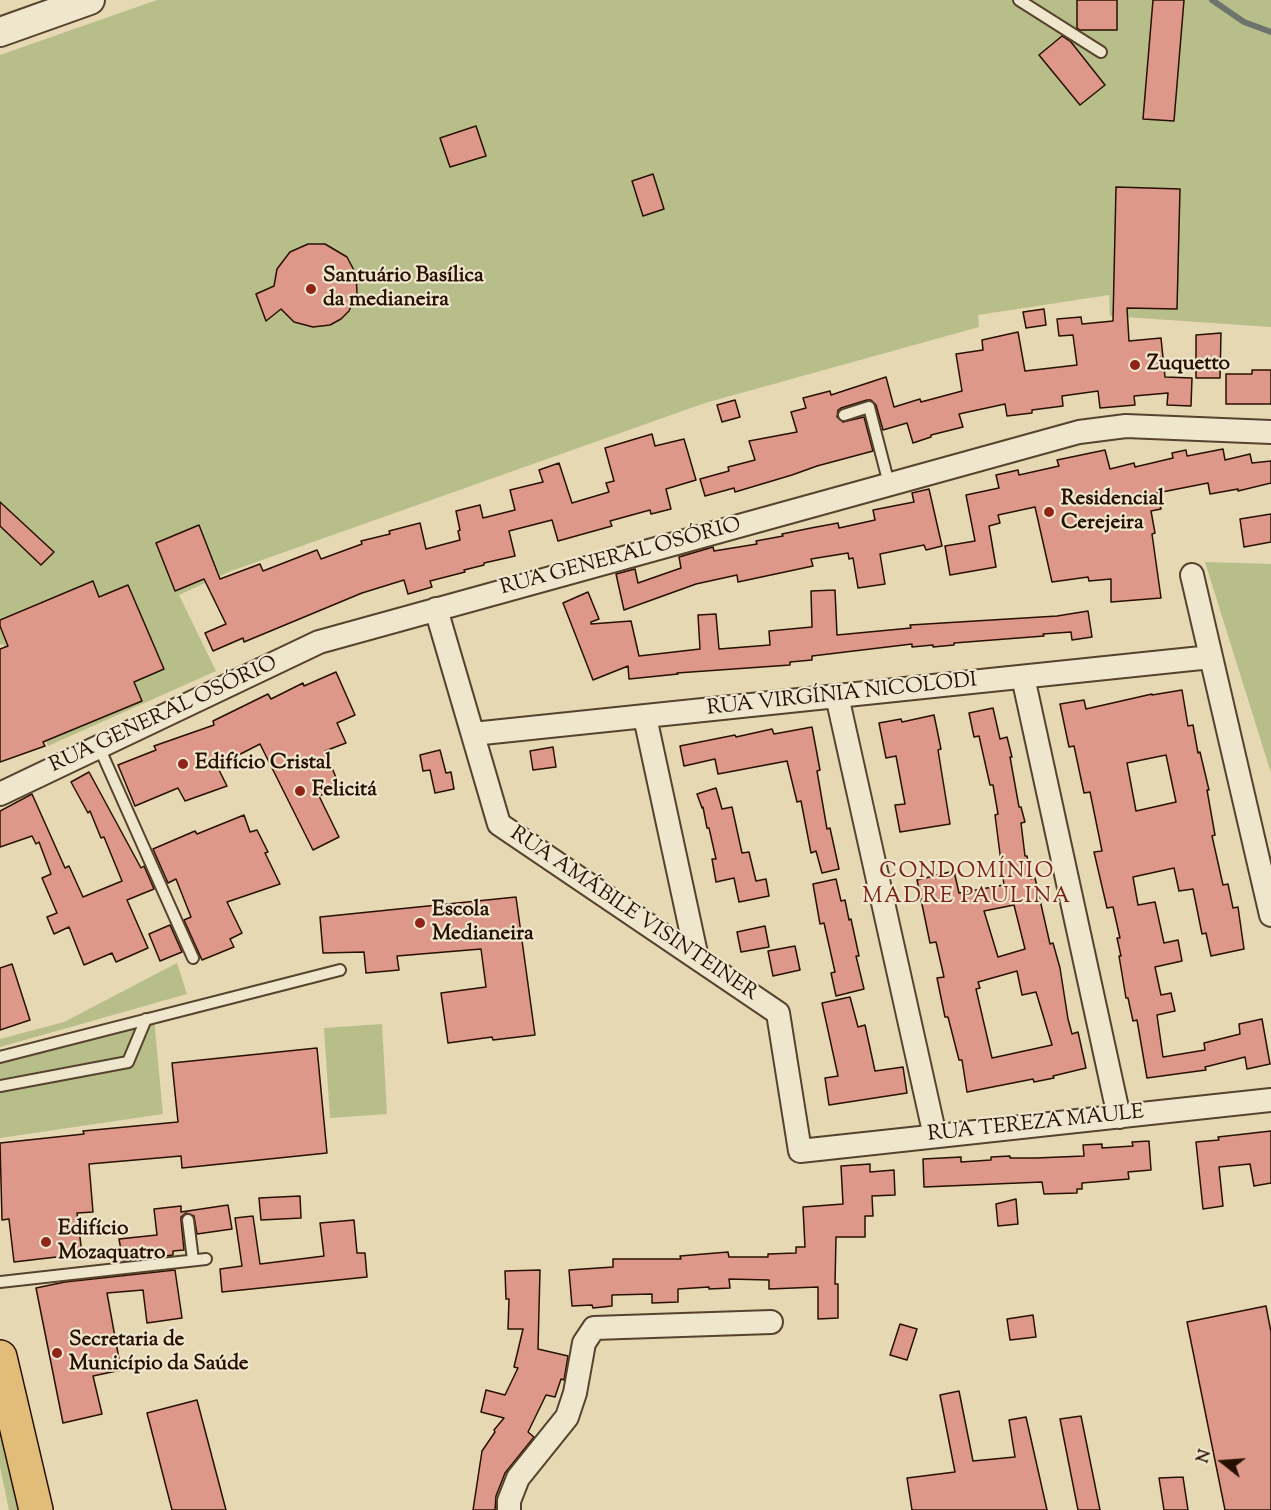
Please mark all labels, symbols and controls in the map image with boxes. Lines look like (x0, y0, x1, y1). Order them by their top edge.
place label: Santuário Basílica da medianeira (323, 264, 484, 314)
marker: Santuário Basílica da medianeira (304, 282, 318, 296)
place label: Zuquetto (1147, 352, 1230, 378)
marker: Zuquetto (1128, 358, 1142, 372)
place label: Residencial Cerejeira (1061, 487, 1164, 537)
marker: Residencial Cerejeira (1042, 505, 1056, 519)
street label: RUA GENERAL OSÓRIO (498, 514, 744, 602)
street label: RUA GENERAL OSÓRIO (46, 652, 282, 780)
street label: RUA VIRGÍNIA NICOLODI (706, 669, 978, 723)
place label: Edifício Cristal (195, 751, 331, 777)
marker: Edifício Cristal (176, 757, 190, 771)
place label: Felicitá (312, 778, 377, 804)
marker: Felicitá (293, 784, 307, 798)
street label: RUA AMÁBILE VISINTEINER (504, 823, 762, 1007)
district label: CONDOMÍNIO MADRE PAULINA (862, 860, 1072, 912)
place label: Escola Medianeira (432, 898, 534, 948)
marker: Escola Medianeira (413, 916, 427, 930)
street label: RUA TEREZA MAULE (927, 1101, 1145, 1149)
place label: Edifício Mozaquatro (58, 1217, 165, 1267)
marker: Edifício Mozaquatro (39, 1235, 53, 1249)
place label: Secretaria de Município da Saúde (69, 1328, 249, 1378)
marker: Secretaria de Município da Saúde (50, 1346, 64, 1360)
north arrow (1193, 1432, 1253, 1492)
text: N (1192, 1447, 1218, 1466)

